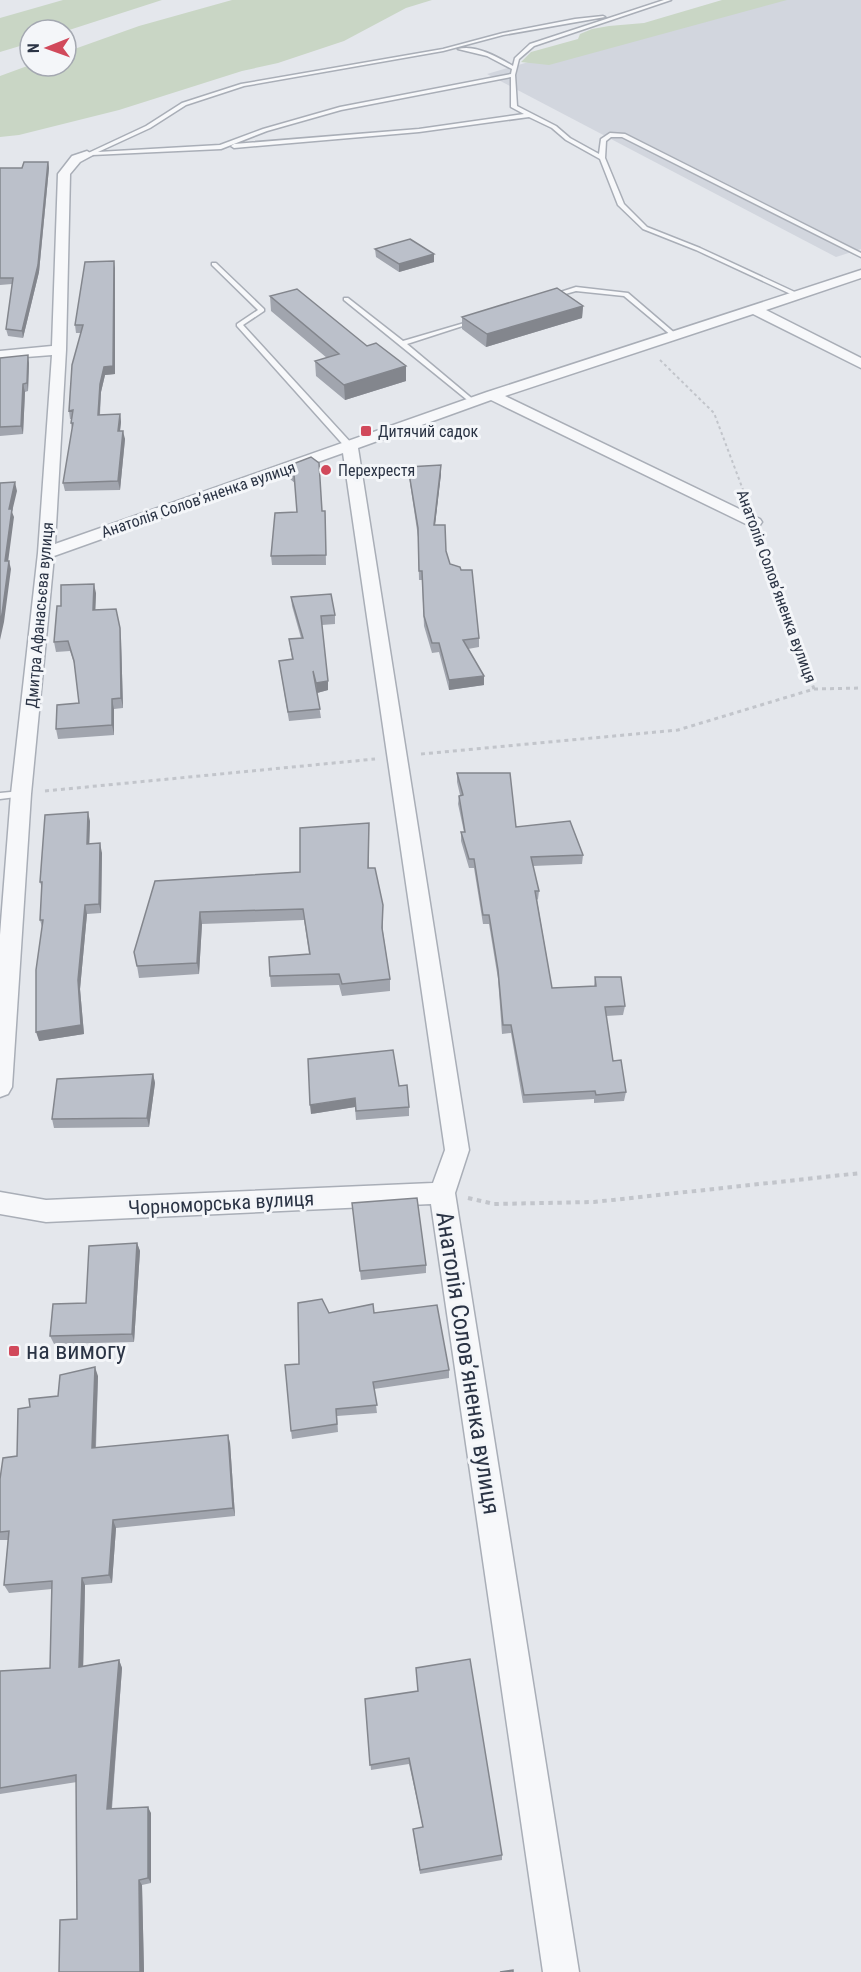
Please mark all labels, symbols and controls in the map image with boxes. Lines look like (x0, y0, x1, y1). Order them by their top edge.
north arrow (18, 18, 78, 78)
text: N (24, 43, 43, 53)
place label: Дитячий садок (378, 422, 479, 441)
marker: Дитячий садок (359, 424, 373, 438)
street label: Анатолія Солов’яненка вулиця (99, 457, 298, 542)
place label: Перехрестя (338, 461, 415, 480)
marker: Перехрестя (319, 463, 333, 477)
street label: Анатолія Солов’яненка вулиця (733, 487, 820, 685)
street label: Дмитра Афанасьєва вулиця (22, 521, 57, 709)
street label: Чорноморська вулиця (127, 1186, 315, 1220)
street label: Анатолія Солов’яненка вулиця (430, 1210, 506, 1516)
place label: на вимогу (26, 1337, 126, 1365)
marker: на вимогу (7, 1344, 21, 1358)

